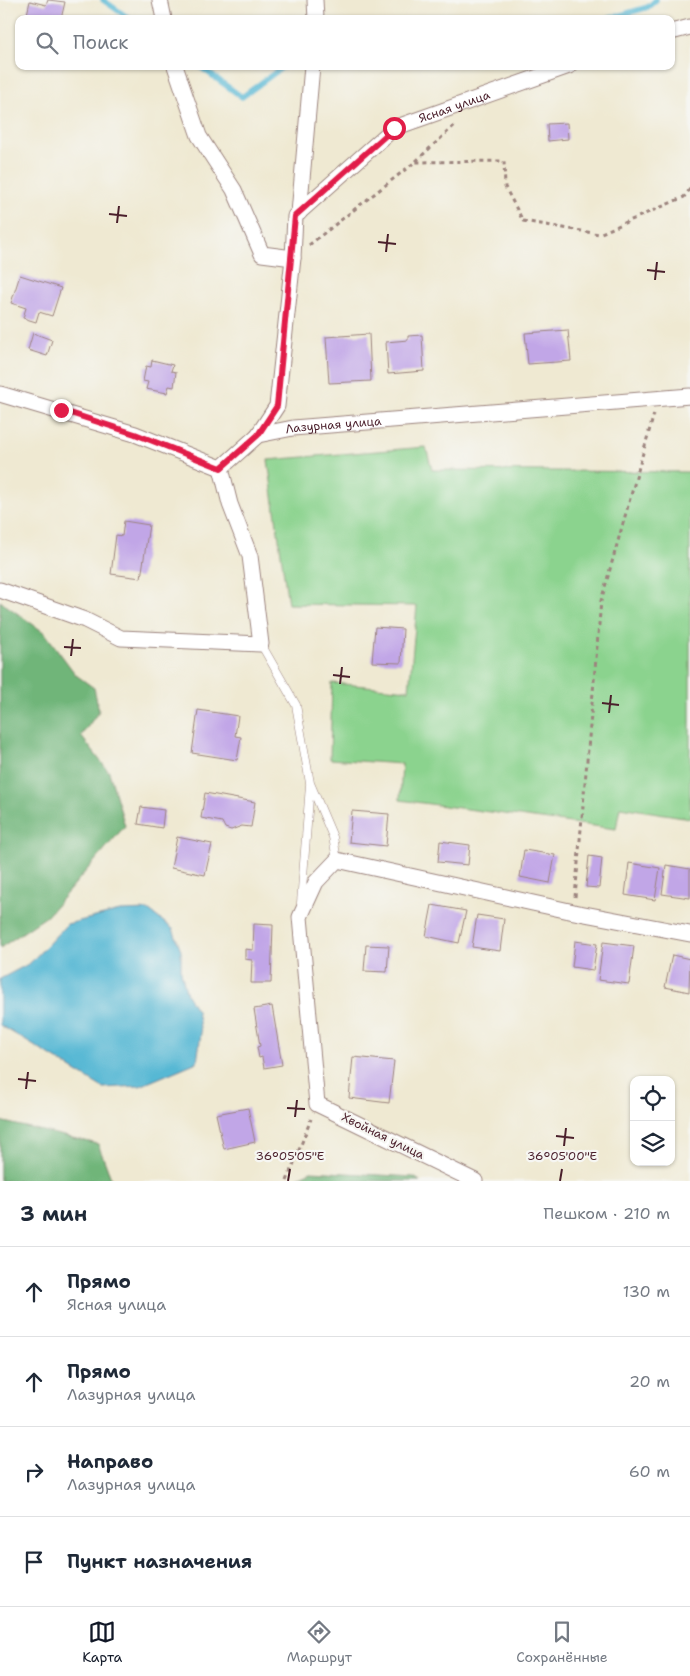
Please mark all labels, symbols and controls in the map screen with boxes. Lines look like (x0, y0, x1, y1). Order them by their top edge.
search box (15, 15, 675, 70)
icon: search (33, 29, 61, 57)
text: Поиск (73, 30, 128, 55)
street label: Ясная улица (417, 86, 493, 127)
route start (383, 117, 406, 140)
route end (50, 399, 73, 422)
street label: Лазурная улица (284, 413, 383, 437)
map controls (630, 1076, 675, 1166)
button: locate (630, 1076, 675, 1121)
street label: Хвойная улица (339, 1109, 428, 1163)
button: layers (630, 1121, 675, 1166)
text: 36°05'05"E (256, 1148, 324, 1164)
text: 36°05'00"E (527, 1148, 597, 1164)
text: 3 мин (20, 1200, 87, 1228)
text: Пешком · 210 m (544, 1203, 670, 1224)
text: Прямо (67, 1269, 131, 1294)
icon: ahead (20, 1278, 48, 1306)
text: 130 m (623, 1281, 670, 1302)
text: Ясная улица (67, 1294, 166, 1315)
text: Прямо (67, 1359, 131, 1384)
icon: ahead (20, 1368, 48, 1396)
text: 20 m (629, 1371, 670, 1392)
text: Лазурная улица (67, 1384, 195, 1405)
text: Направо (67, 1449, 153, 1474)
icon: right (20, 1458, 48, 1486)
text: 60 m (629, 1461, 670, 1482)
text: Лазурная улица (67, 1474, 195, 1495)
icon: arrive (20, 1548, 48, 1576)
text: Пункт назначения (67, 1549, 252, 1574)
tab: Карта (82, 1618, 122, 1666)
tab: Маршрут (287, 1618, 352, 1666)
tab: Сохранённые (516, 1618, 608, 1666)

